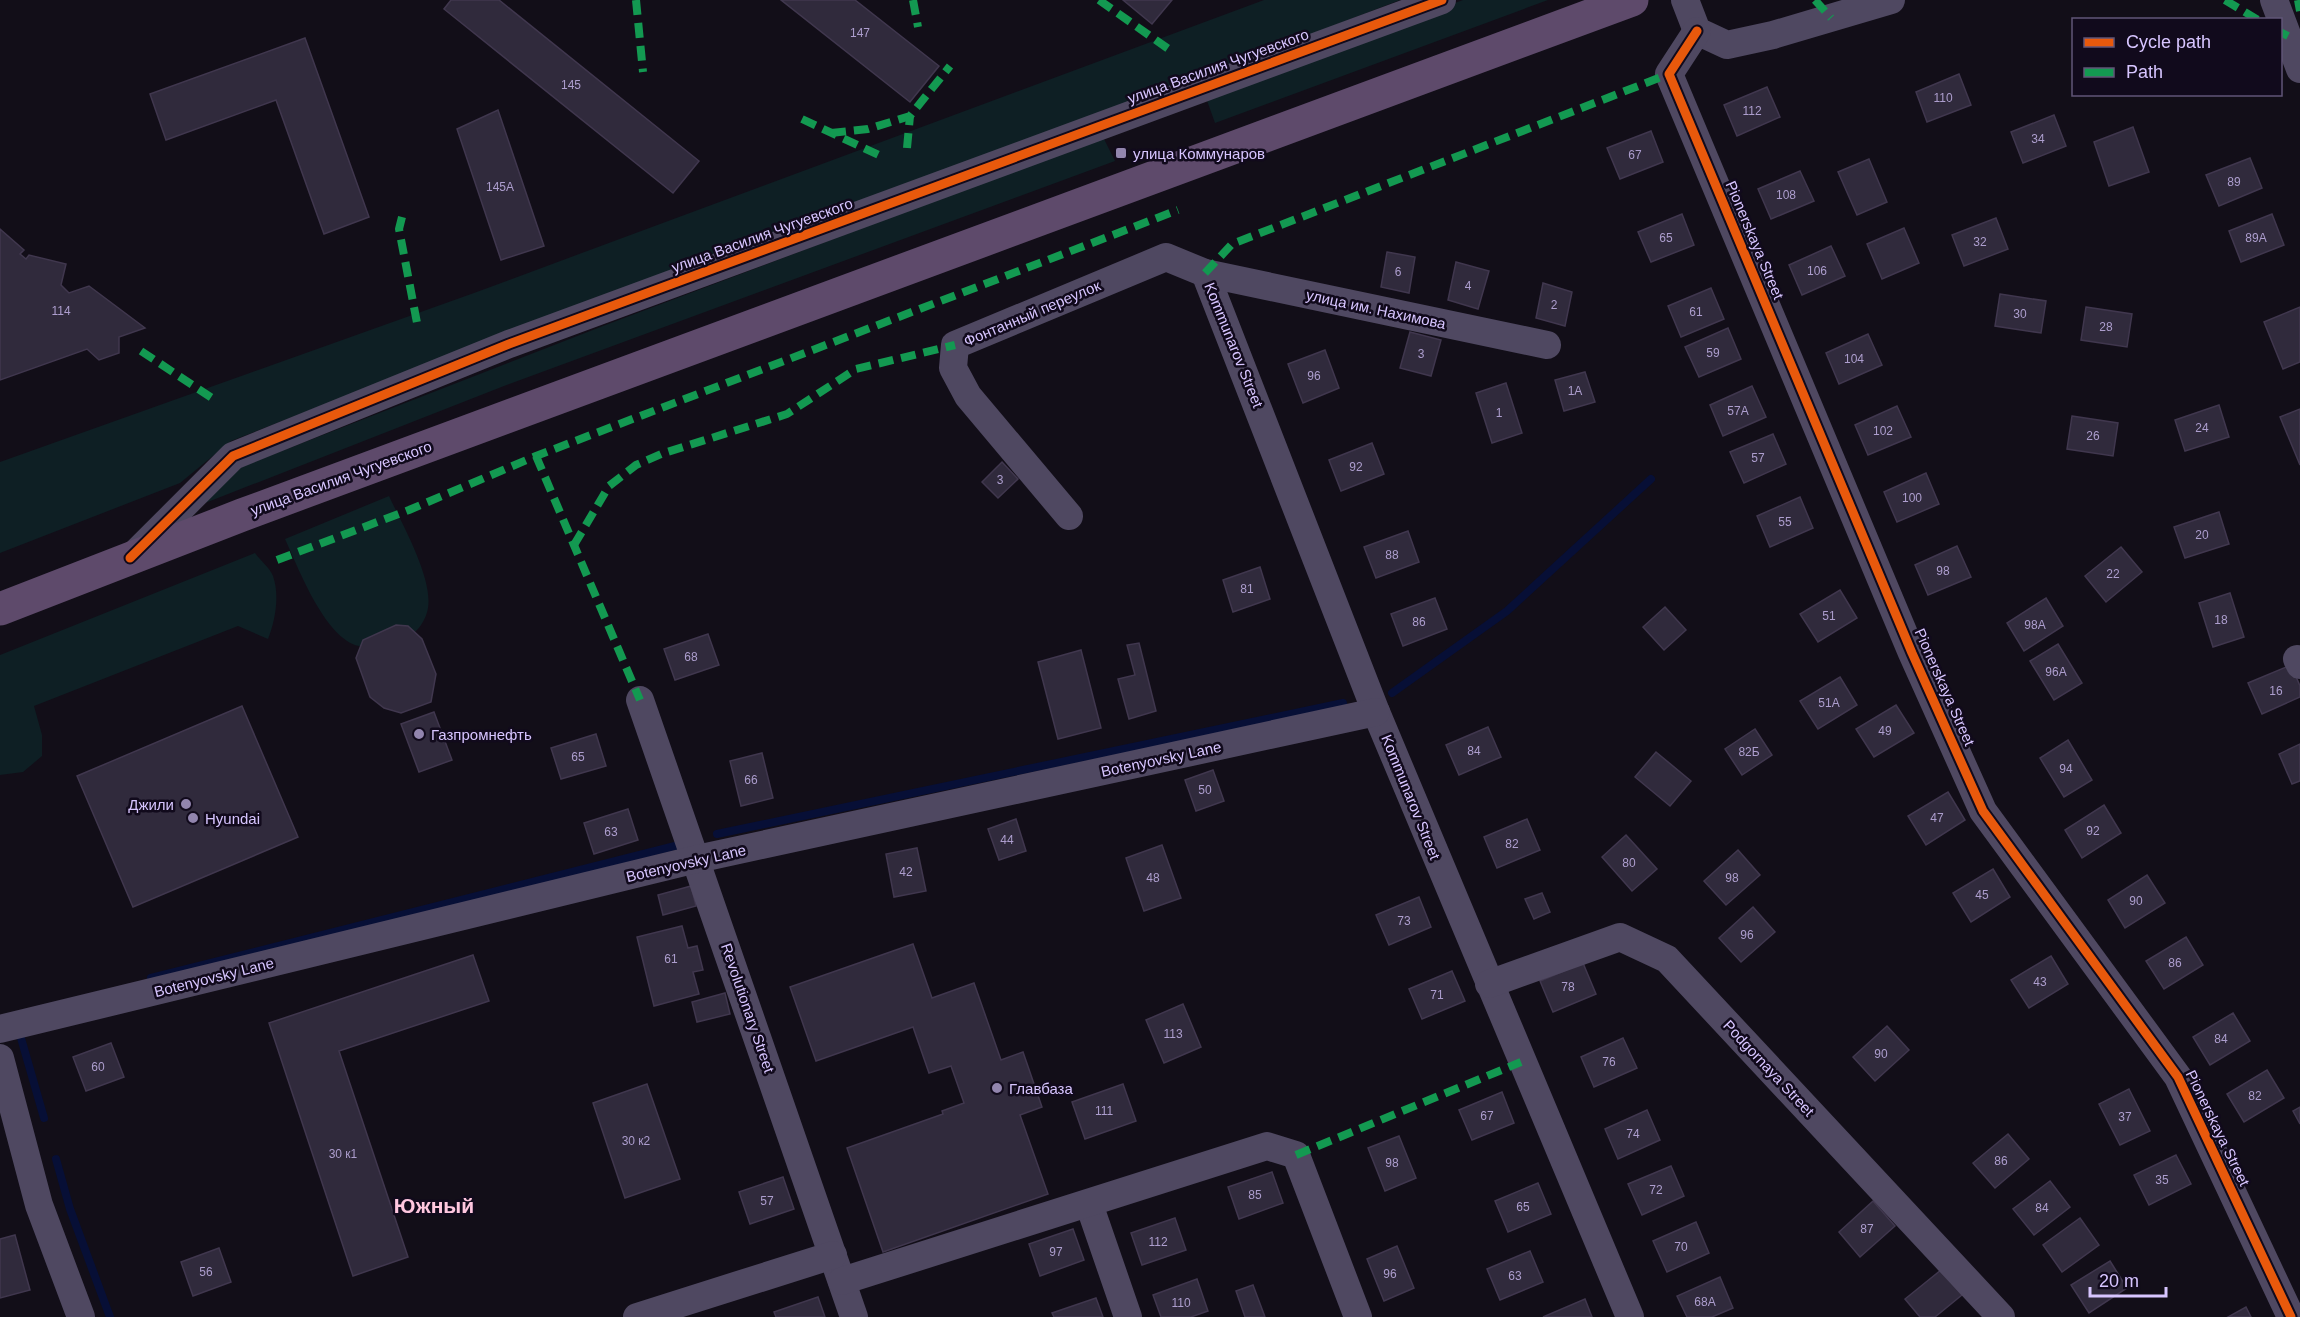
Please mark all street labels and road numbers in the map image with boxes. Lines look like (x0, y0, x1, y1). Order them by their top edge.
street label: улица Василия Чугуевского (1125, 25, 1311, 107)
street label: Pionerskaya Street (1722, 178, 1788, 302)
street label: улица Василия Чугуевского (669, 194, 855, 276)
street label: Фонтанный переулок (961, 276, 1103, 350)
street label: Kommunarov Street (1201, 280, 1267, 411)
street label: улица им. Нахимова (1305, 286, 1448, 332)
street label: улица Василия Чугуевского (248, 437, 434, 519)
street label: Pionerskaya Street (1911, 626, 1979, 749)
street label: Kommunarov Street (1378, 732, 1444, 863)
street label: Botenyovsky Lane (1099, 738, 1223, 780)
street label: Botenyovsky Lane (624, 841, 748, 885)
street label: Revolutionary Street (718, 941, 778, 1076)
street label: Botenyovsky Lane (152, 954, 276, 1000)
street label: Podgornaya Street (1720, 1016, 1818, 1120)
street label: Pionerskaya Street (2183, 1067, 2254, 1189)

